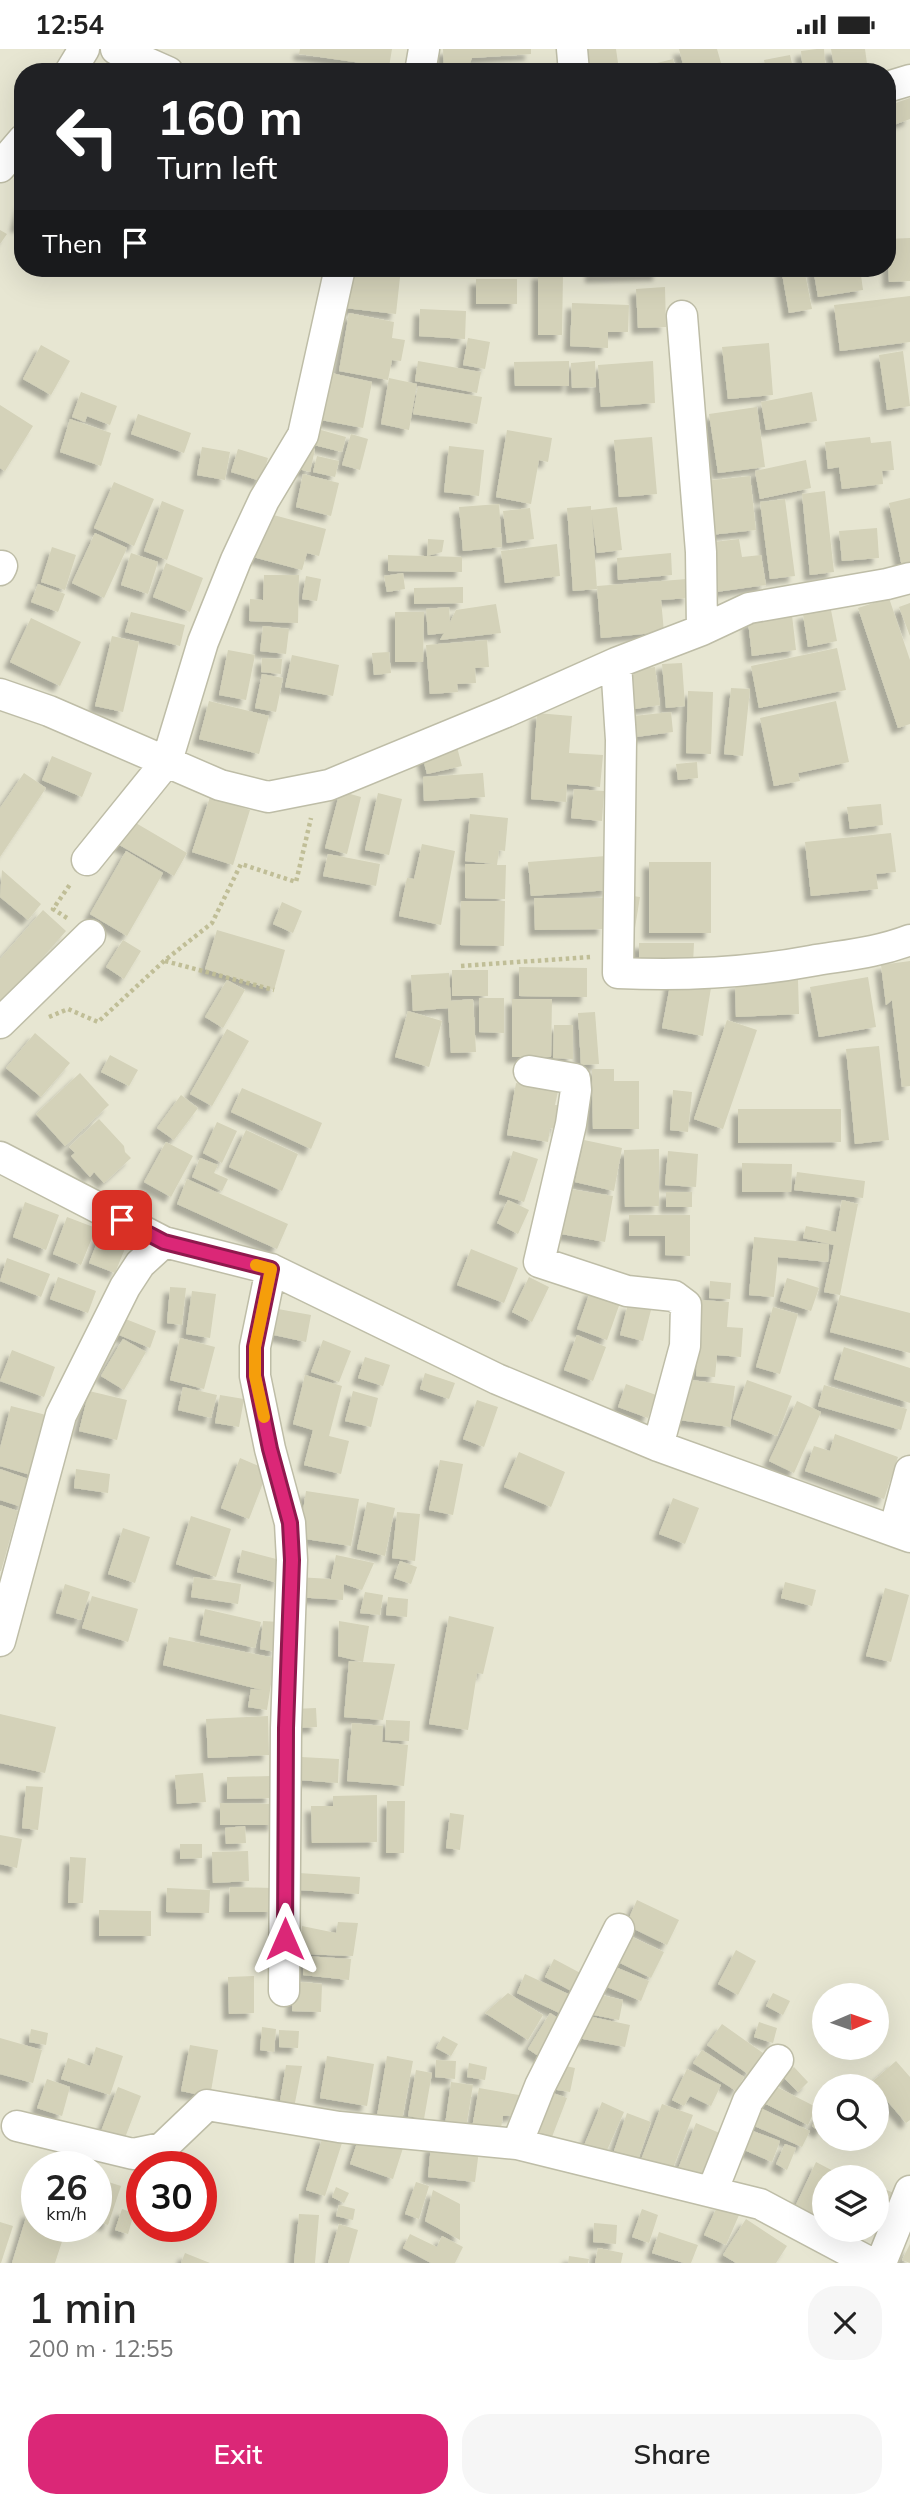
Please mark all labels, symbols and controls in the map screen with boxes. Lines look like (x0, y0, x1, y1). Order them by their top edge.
text: 12:54 (35, 8, 104, 41)
text: 160 m (157, 86, 303, 147)
icon: left (42, 91, 133, 182)
text: Turn left (157, 147, 277, 187)
icon: arrive (116, 224, 154, 262)
text: Then (42, 227, 102, 260)
pin (92, 1190, 152, 1250)
icon: arrive (103, 1201, 141, 1239)
position arrow (248, 1902, 322, 1976)
north arrow (812, 1983, 889, 2060)
map controls (812, 1983, 889, 2242)
button: search (812, 2074, 889, 2151)
speed limit sign: 30 (126, 2151, 217, 2242)
text: 26 (45, 2165, 88, 2209)
button: layers (812, 2165, 889, 2242)
text: km/h (46, 2202, 87, 2225)
text: 1 min (28, 2281, 137, 2334)
button: close (808, 2286, 882, 2360)
text: 200 m · 12:55 (28, 2334, 173, 2363)
button: Exit (28, 2414, 448, 2494)
button: Share (462, 2414, 882, 2494)

